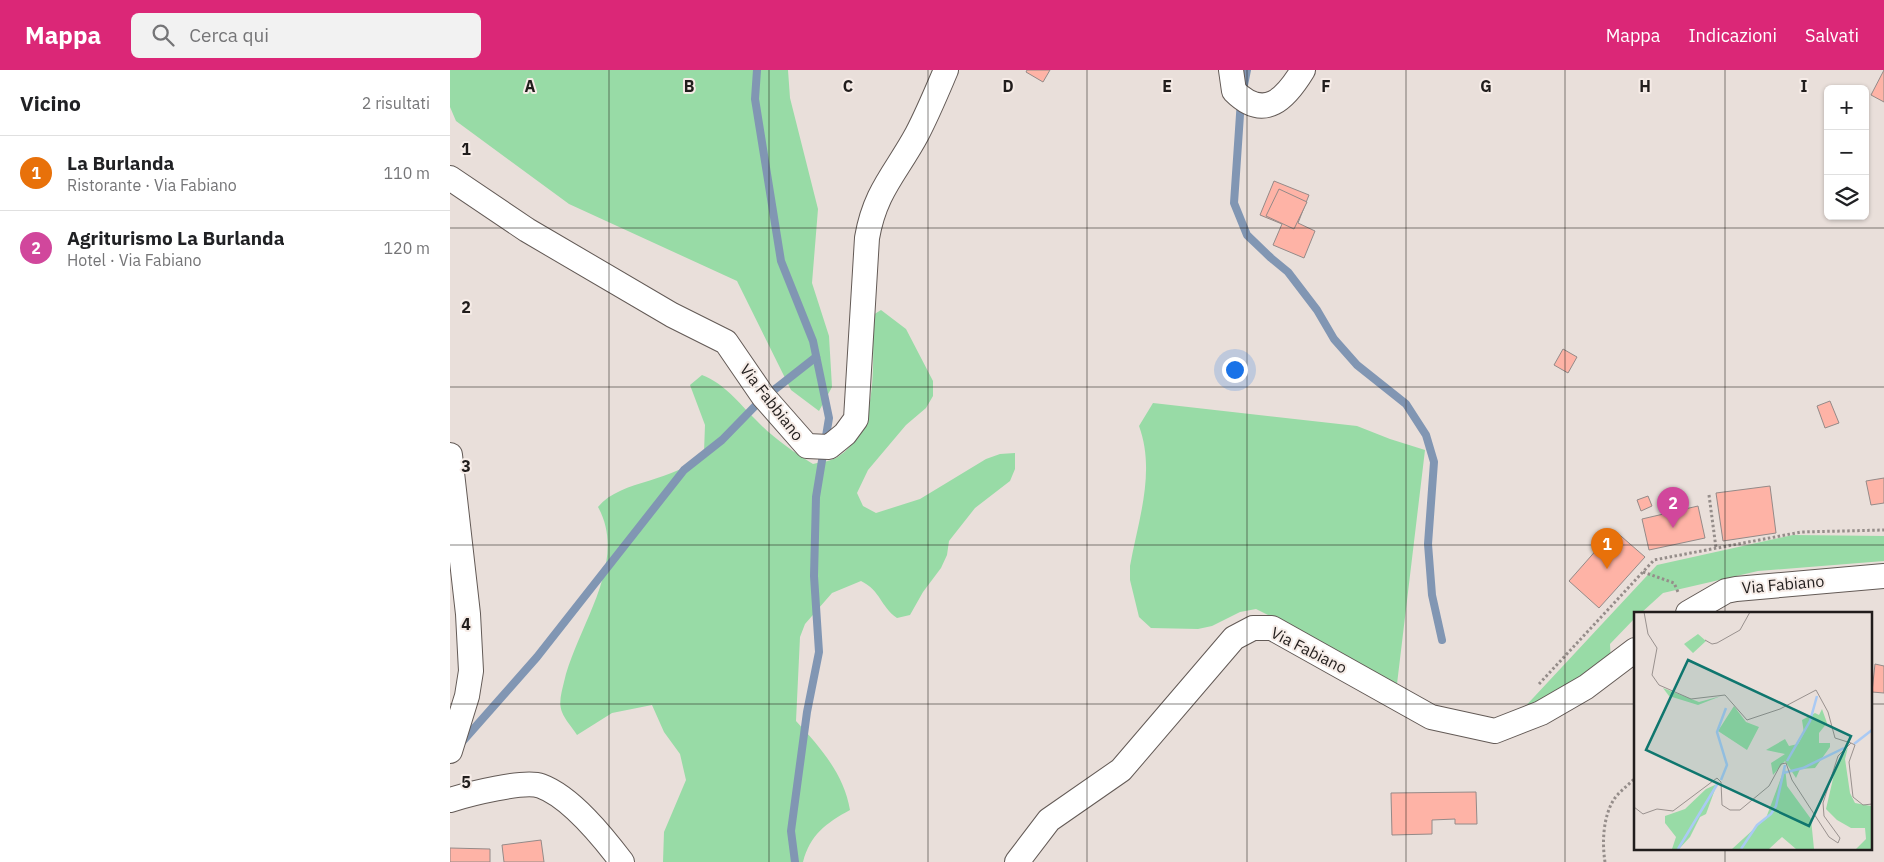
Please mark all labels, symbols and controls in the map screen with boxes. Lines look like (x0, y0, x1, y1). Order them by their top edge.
search box (131, 13, 481, 58)
text: Mappa (25, 19, 101, 51)
icon: search (149, 21, 177, 49)
text: Cerca qui (189, 23, 269, 47)
text: Mappa (1606, 24, 1660, 47)
text: Indicazioni (1688, 24, 1777, 47)
text: Salvati (1805, 24, 1859, 47)
text: A (525, 76, 536, 96)
text: B (684, 76, 695, 96)
text: C (843, 76, 853, 96)
text: D (1002, 76, 1014, 96)
text: E (1162, 76, 1172, 96)
text: F (1321, 76, 1331, 96)
text: G (1480, 76, 1492, 96)
text: H (1639, 76, 1651, 96)
text: I (1801, 76, 1808, 96)
map controls (1824, 85, 1869, 220)
button: + (1824, 85, 1869, 130)
text: Vicino (20, 89, 81, 117)
text: 2 risultati (362, 93, 430, 113)
button: − (1824, 130, 1869, 175)
text: 1 (461, 139, 471, 159)
text: La Burlanda (67, 151, 174, 175)
text: 1 (31, 163, 41, 183)
text: 110 m (383, 163, 430, 183)
text: Ristorante · Via Fabiano (67, 175, 237, 195)
button: layers (1824, 175, 1869, 220)
text: Agriturismo La Burlanda (67, 226, 284, 250)
text: 2 (31, 238, 41, 258)
text: 120 m (383, 238, 430, 258)
text: Hotel · Via Fabiano (67, 250, 202, 270)
text: 2 (461, 297, 471, 317)
your location (1222, 357, 1248, 383)
street label: Via Fabbiano (736, 360, 808, 444)
text: 3 (461, 456, 471, 476)
pin: 2 (1657, 487, 1689, 528)
pin: 1 (1591, 528, 1623, 569)
street label: Via Fabiano (1741, 570, 1825, 598)
inset map (1634, 612, 1872, 850)
text: 4 (461, 614, 471, 634)
street label: Via Fabiano (1268, 622, 1350, 678)
text: 5 (461, 772, 471, 792)

